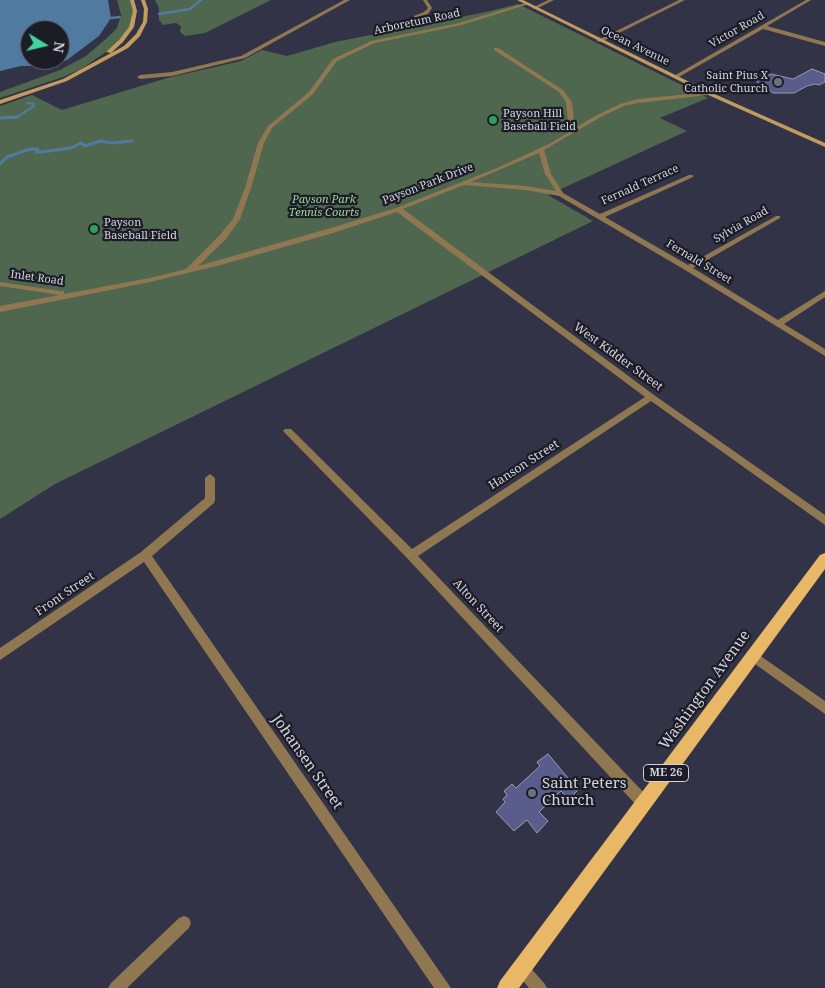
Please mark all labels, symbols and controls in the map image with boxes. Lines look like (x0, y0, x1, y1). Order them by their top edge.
street label: Arboretum Road (373, 6, 461, 38)
street label: Victor Road (707, 9, 767, 51)
north arrow (20, 20, 70, 70)
street label: Ocean Avenue (598, 24, 672, 68)
text: N (49, 40, 70, 54)
place label: Saint Pius X Catholic Church (684, 69, 768, 95)
marker: Saint Pius X Catholic Church (772, 76, 784, 88)
place label: Payson Hill Baseball Field (503, 107, 576, 133)
marker: Payson Hill Baseball Field (487, 114, 499, 126)
street label: Payson Park Drive (381, 161, 475, 207)
street label: Fernald Terrace (599, 162, 681, 208)
park label: Payson Park Tennis Courts (289, 193, 359, 219)
street label: Sylvia Road (711, 204, 771, 246)
place label: Payson Baseball Field (104, 216, 177, 242)
marker: Payson Baseball Field (88, 223, 100, 235)
street label: Fernald Street (664, 237, 734, 287)
street label: Inlet Road (10, 268, 64, 288)
street label: West Kidder Street (571, 320, 665, 394)
street label: Hanson Street (486, 437, 562, 493)
street label: Front Street (33, 569, 97, 619)
street label: Alton Street (450, 576, 506, 636)
street label: Washington Avenue (656, 627, 754, 753)
street label: Johansen Street (268, 711, 346, 813)
road number: ME 26 (644, 764, 688, 781)
place label: Saint Peters Church (542, 775, 626, 810)
marker: Saint Peters Church (526, 787, 538, 799)

